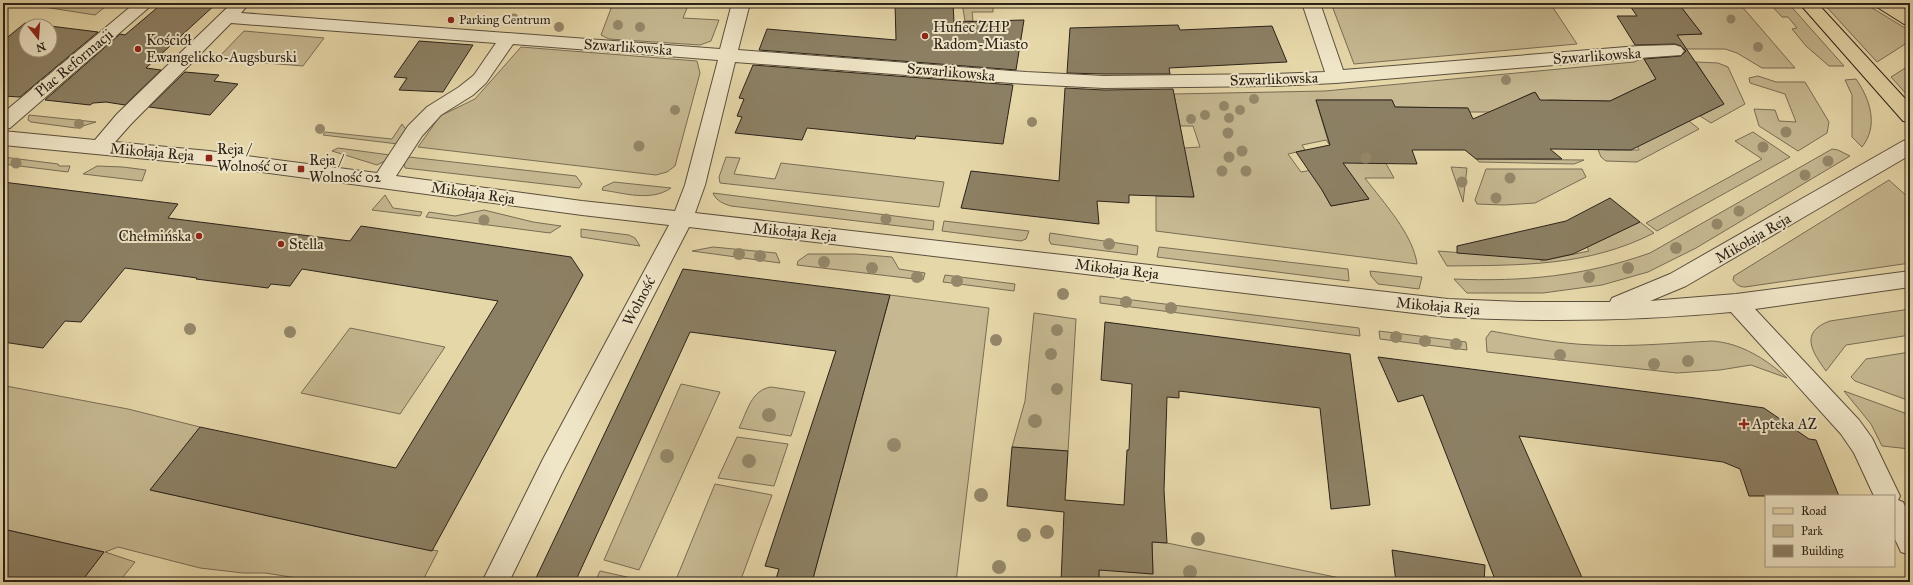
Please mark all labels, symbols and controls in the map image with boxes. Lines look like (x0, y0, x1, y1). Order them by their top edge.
place label: Parking Centrum (459, 12, 551, 28)
marker: Parking Centrum (446, 15, 456, 25)
north arrow (18, 18, 58, 58)
place label: Hufiec ZHP Radom-Miasto (933, 18, 1029, 53)
street label: Plac Reformacji (31, 25, 117, 101)
place label: Kościół Ewangelicko-Augsburski (146, 31, 297, 66)
marker: Hufiec ZHP Radom-Miasto (920, 31, 930, 41)
street label: Szwarlikowska (583, 35, 673, 59)
text: N (34, 40, 47, 55)
marker: Kościół Ewangelicko-Augsburski (133, 44, 143, 54)
street label: Szwarlikowska (1552, 44, 1642, 68)
street label: Szwarlikowska (906, 59, 996, 85)
street label: Szwarlikowska (1230, 68, 1319, 90)
street label: Mikołaja Reja (109, 139, 195, 165)
place label: Reja / Wolność 01 (217, 140, 288, 175)
place label: Reja / Wolność 02 (309, 151, 382, 186)
marker: Reja / Wolność 01 (204, 153, 214, 163)
marker: Reja / Wolność 02 (296, 164, 306, 174)
street label: Mikołaja Reja (430, 178, 517, 208)
street label: Mikołaja Reja (1712, 209, 1795, 267)
street label: Mikołaja Reja (752, 219, 839, 245)
place label: Chełmińska (119, 227, 192, 245)
marker: Chełmińska (194, 231, 204, 241)
place label: Stella (289, 235, 324, 253)
marker: Stella (276, 239, 286, 249)
street label: Mikołaja Reja (1074, 255, 1161, 283)
street label: Wolność (619, 273, 660, 329)
street label: Mikołaja Reja (1395, 293, 1481, 319)
place label: Apteka AZ (1751, 415, 1817, 433)
marker: Apteka AZ (1739, 419, 1749, 429)
legend (1765, 495, 1895, 567)
text: Road (1801, 504, 1827, 518)
text: Park (1801, 524, 1823, 538)
text: Building (1801, 544, 1844, 559)

